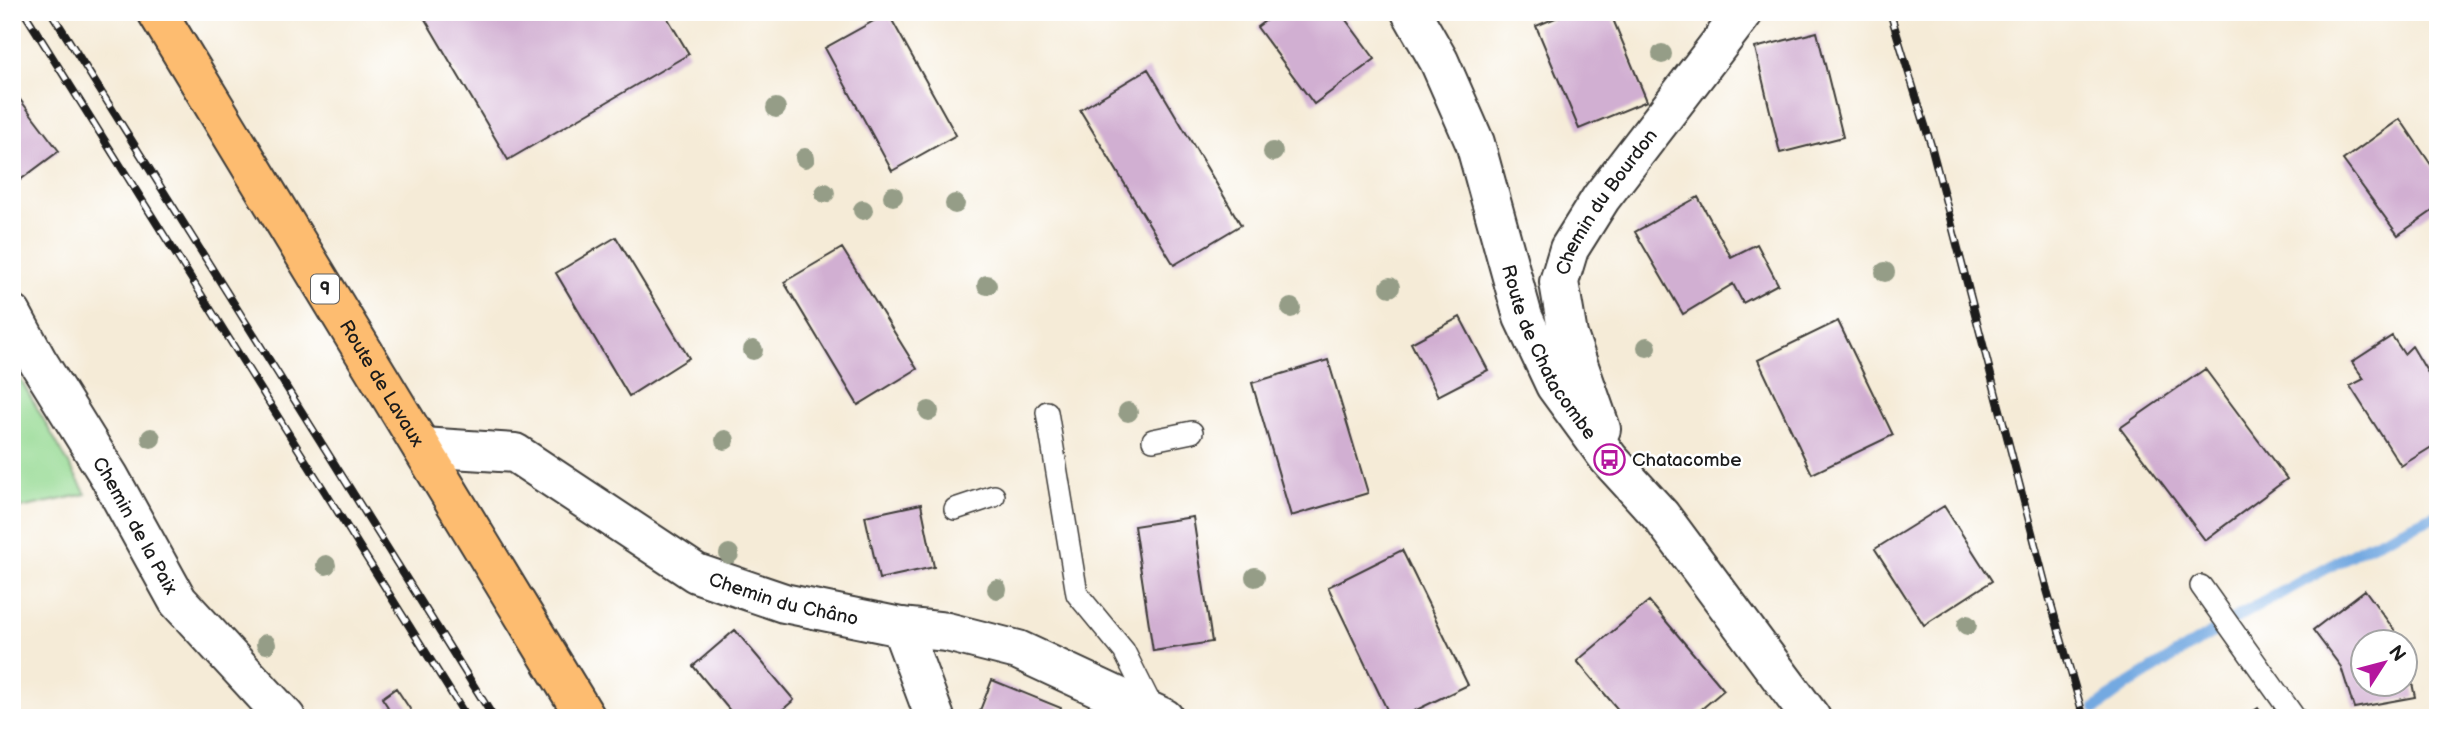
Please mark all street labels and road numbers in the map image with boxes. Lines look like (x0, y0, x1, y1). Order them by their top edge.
street label: Chemin du Bourdon (1552, 125, 1663, 278)
street label: Route de Chatacombe (1496, 262, 1601, 444)
road number: 9 (311, 274, 339, 304)
street label: Route de Lavaux (334, 316, 428, 451)
street label: Chemin de la Paix (87, 453, 182, 599)
street label: Chemin du Châno (706, 568, 860, 631)

